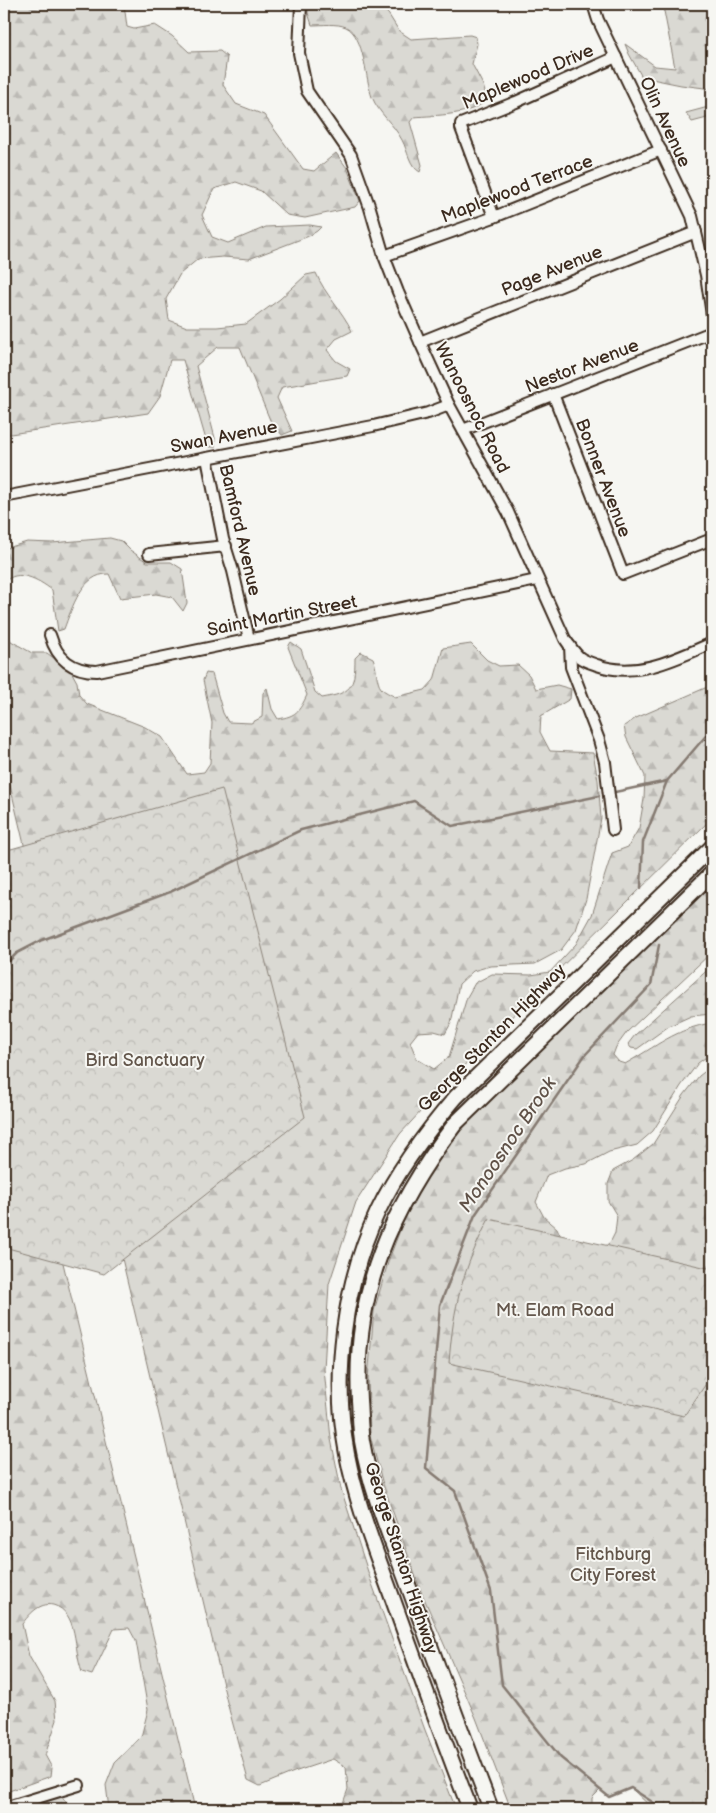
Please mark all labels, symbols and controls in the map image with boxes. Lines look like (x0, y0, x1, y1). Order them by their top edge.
street label: Maplewood Drive (459, 40, 597, 114)
street label: Olin Avenue (635, 73, 695, 171)
street label: Maplewood Terrace (438, 150, 596, 228)
street label: Page Avenue (498, 241, 606, 301)
street label: Nestor Avenue (522, 335, 642, 397)
street label: Wanoosnoc Road (430, 339, 514, 477)
street label: Swan Avenue (169, 416, 280, 458)
street label: Bonner Avenue (571, 416, 635, 541)
street label: Bamford Avenue (215, 462, 265, 598)
street label: Saint Martin Street (205, 591, 359, 641)
street label: George Stanton Highway (414, 959, 571, 1116)
park label: Bird Sanctuary (85, 1050, 206, 1071)
water label: Monoosnoc Brook (454, 1072, 562, 1217)
park label: Mt. Elam Road (496, 1300, 614, 1321)
street label: George Stanton Highway (360, 1459, 442, 1657)
park label: Fitchburg City Forest (570, 1544, 656, 1586)

